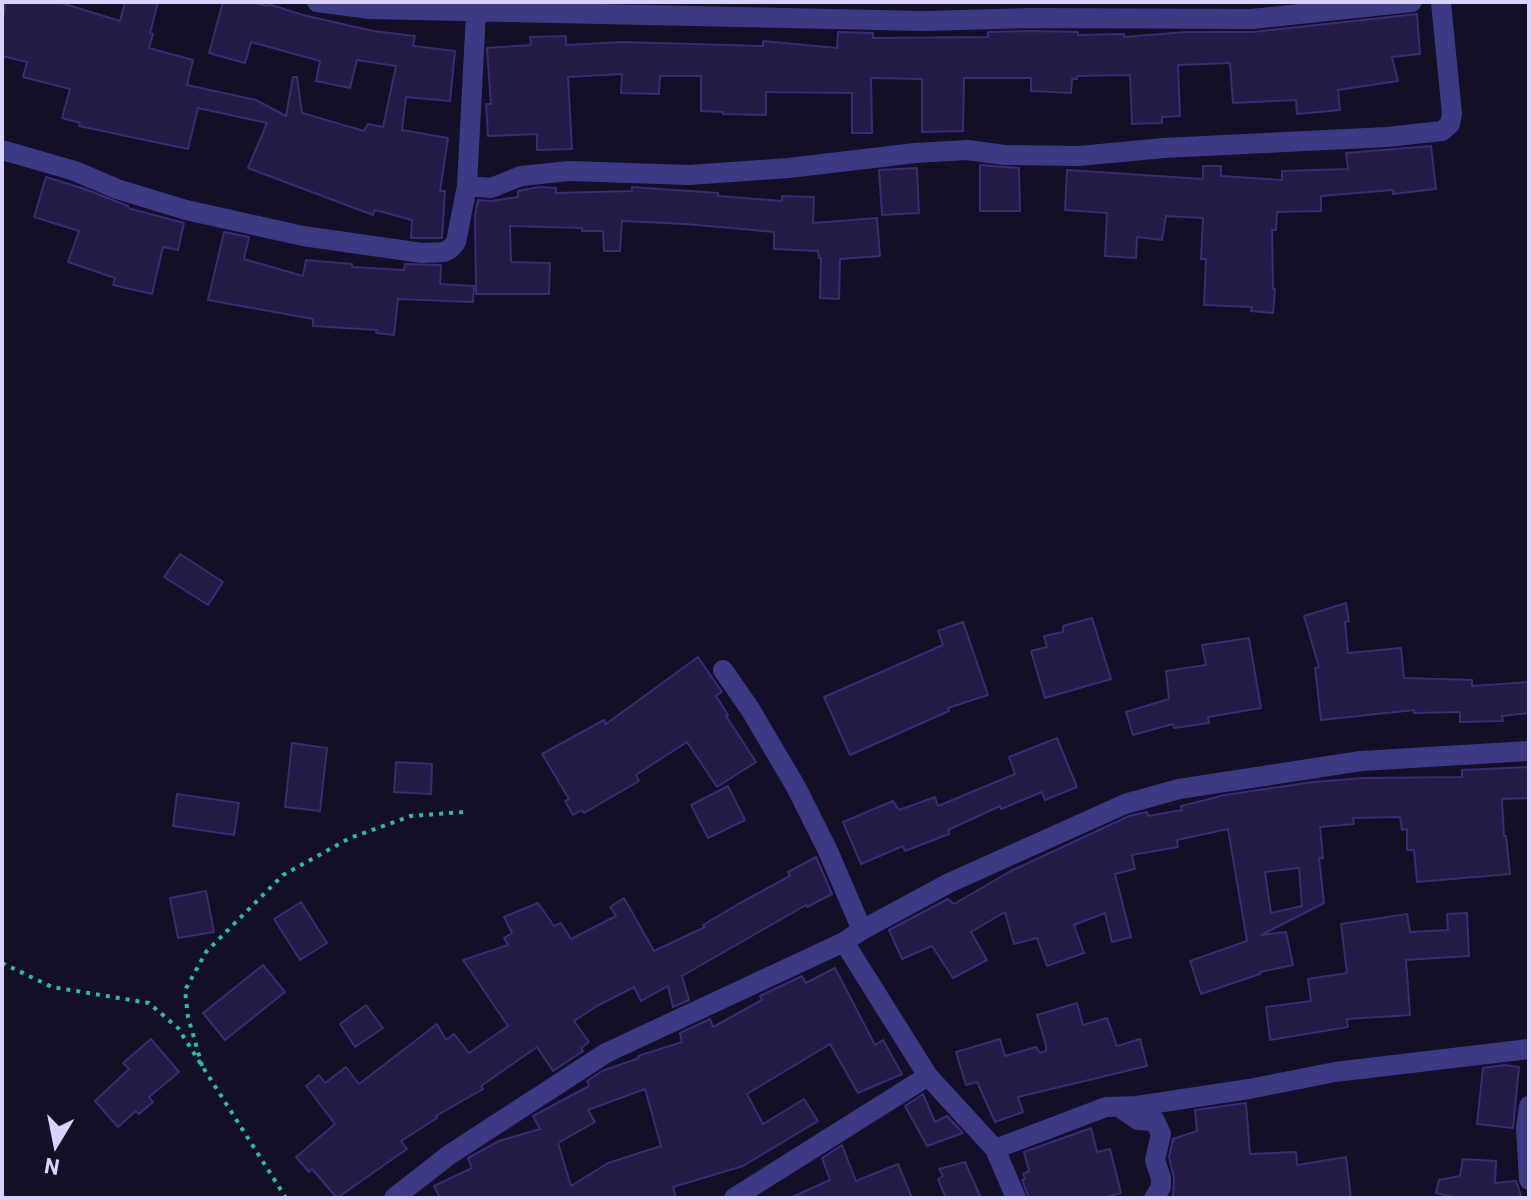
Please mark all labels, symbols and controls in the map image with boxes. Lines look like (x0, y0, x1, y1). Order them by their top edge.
north arrow (16, 1104, 96, 1184)
text: N (42, 1154, 61, 1182)

